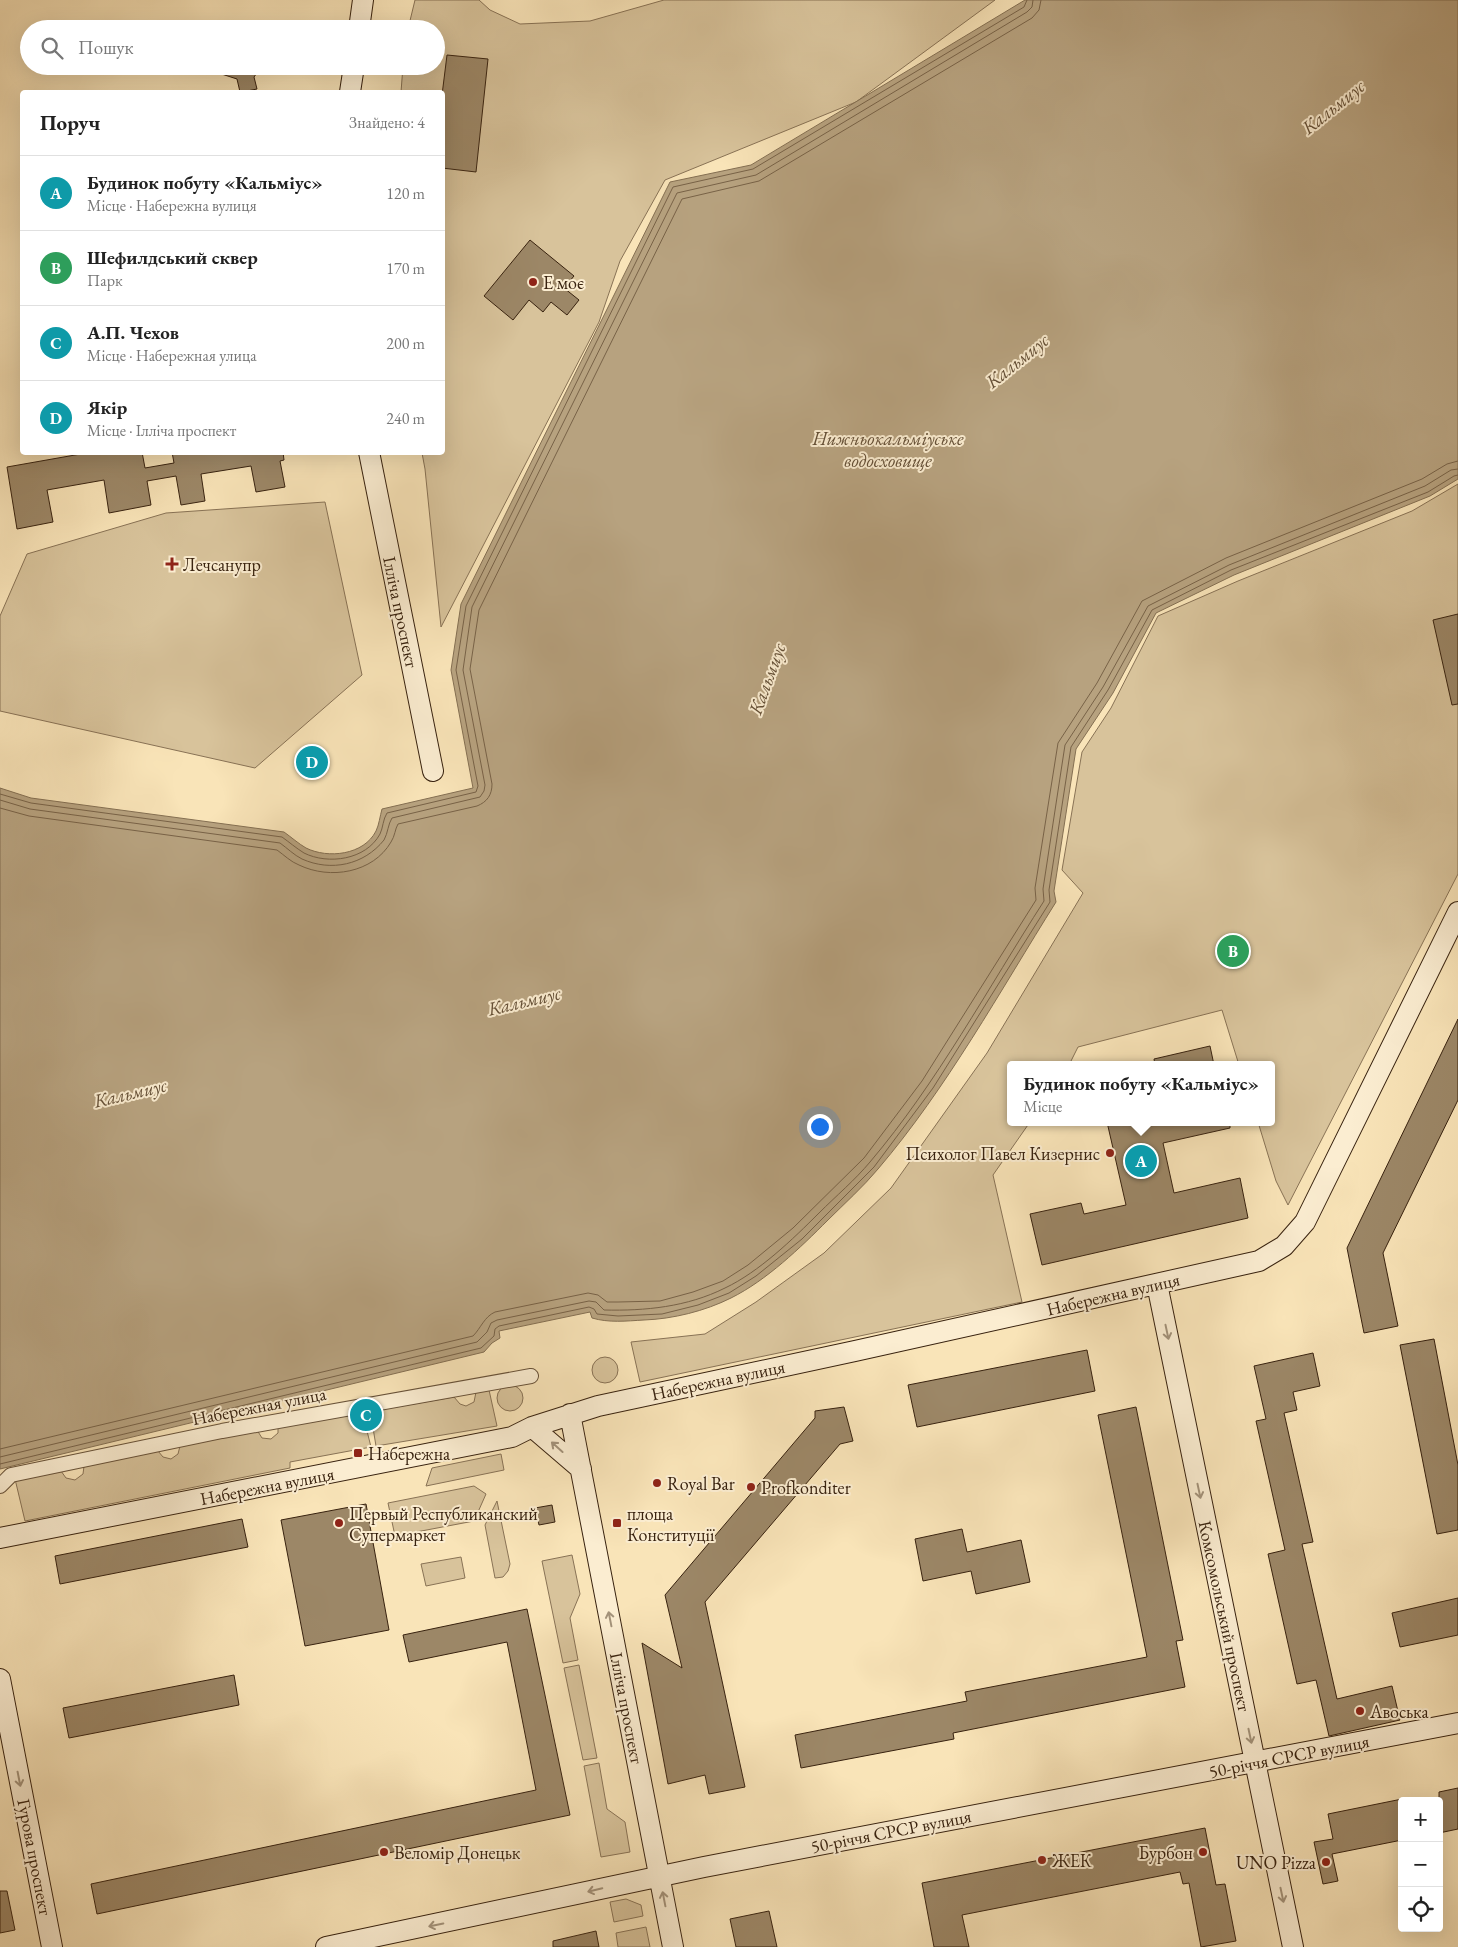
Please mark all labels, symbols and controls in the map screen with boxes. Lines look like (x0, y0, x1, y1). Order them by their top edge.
search box (20, 20, 445, 75)
icon: search (38, 34, 66, 62)
text: Пошук (78, 35, 134, 60)
water label: Кальмиус (1296, 73, 1370, 141)
text: Поруч (40, 109, 100, 136)
text: Знайдено: 4 (349, 112, 425, 133)
text: Будинок побуту «Кальміус» (87, 170, 322, 195)
text: A (50, 183, 62, 204)
text: 120 m (386, 183, 425, 204)
text: Місце · Набережна вулиця (87, 195, 257, 216)
text: Шефилдський сквер (87, 245, 258, 270)
text: B (51, 258, 61, 279)
text: 170 m (386, 258, 425, 279)
text: Парк (87, 270, 123, 291)
place label: Е моє (543, 271, 584, 294)
marker: Е моє (527, 276, 539, 288)
text: А.П. Чехов (87, 320, 179, 345)
water label: Кальмиус (980, 327, 1054, 395)
text: C (50, 333, 62, 354)
text: 200 m (386, 333, 425, 354)
text: Місце · Набережная улица (87, 345, 257, 366)
text: Якір (87, 395, 127, 420)
text: D (50, 408, 62, 429)
text: 240 m (386, 408, 425, 429)
text: Місце · Ілліча проспект (87, 420, 236, 441)
water label: Нижньокальміуське водосховище (812, 426, 964, 473)
place label: Лечсанупр (183, 553, 261, 576)
street label: Ілліча проспект (378, 554, 424, 670)
marker: Лечсанупр (165, 557, 179, 571)
water label: Кальмиус (742, 639, 792, 719)
pin: D (296, 743, 328, 781)
pin: B (1217, 932, 1249, 970)
water label: Кальмиус (484, 980, 564, 1022)
popup (1007, 1061, 1275, 1126)
text: Будинок побуту «Кальміус» (1023, 1071, 1259, 1096)
water label: Кальмиус (90, 1072, 170, 1114)
text: Місце (1023, 1096, 1062, 1117)
your location (807, 1114, 833, 1140)
place label: Психолог Павел Кизернис (905, 1142, 1100, 1165)
pin: A (1125, 1142, 1157, 1180)
marker: Психолог Павел Кизернис (1104, 1147, 1116, 1159)
street label: Набережна вулиця (1044, 1267, 1182, 1321)
one-way arrow (1163, 1324, 1172, 1340)
street label: Набережна вулиця (649, 1355, 787, 1405)
street label: Набережная улица (190, 1382, 329, 1430)
pin: C (350, 1396, 382, 1434)
one-way arrow (550, 1441, 563, 1453)
place label: Набережна (368, 1442, 451, 1465)
marker: Набережна (352, 1447, 364, 1459)
street label: Набережна вулиця (198, 1462, 336, 1510)
place label: Royal Bar (667, 1472, 735, 1495)
place label: Profkonditer (761, 1476, 851, 1499)
marker: Royal Bar (651, 1477, 663, 1489)
marker: Profkonditer (745, 1481, 757, 1493)
one-way arrow (1195, 1483, 1205, 1499)
place label: Первый Республиканский Супермаркет (349, 1502, 538, 1546)
place label: площа Конституції (627, 1502, 715, 1546)
marker: Первый Республиканский Супермаркет (333, 1517, 345, 1529)
marker: площа Конституції (611, 1517, 623, 1529)
street label: Комсомольський проспект (1194, 1518, 1257, 1714)
one-way arrow (604, 1612, 614, 1628)
street label: Ілліча проспект (605, 1650, 649, 1766)
place label: Авоська (1369, 1700, 1429, 1723)
marker: Авоська (1354, 1705, 1366, 1717)
one-way arrow (1245, 1728, 1255, 1744)
street label: 50-річчя СРСР вулиця (1207, 1729, 1371, 1783)
one-way arrow (15, 1770, 25, 1786)
street label: Гурова проспект (12, 1797, 58, 1918)
map controls (1398, 1797, 1443, 1932)
button: + (1398, 1797, 1443, 1842)
street label: 50-річчя СРСР вулиця (809, 1804, 973, 1858)
place label: Веломір Донецьк (394, 1841, 521, 1864)
place label: Бурбон (1138, 1841, 1193, 1864)
button: − (1398, 1842, 1443, 1887)
marker: Веломір Донецьк (378, 1846, 390, 1858)
marker: Бурбон (1197, 1846, 1209, 1858)
place label: ЖЕК (1051, 1849, 1092, 1872)
place label: UNO Pizza (1236, 1851, 1317, 1874)
marker: ЖЕК (1036, 1854, 1048, 1866)
marker: UNO Pizza (1320, 1856, 1332, 1868)
one-way arrow (587, 1886, 603, 1895)
one-way arrow (1278, 1887, 1288, 1903)
button: locate (1398, 1887, 1443, 1932)
one-way arrow (659, 1892, 668, 1908)
one-way arrow (428, 1920, 444, 1930)

